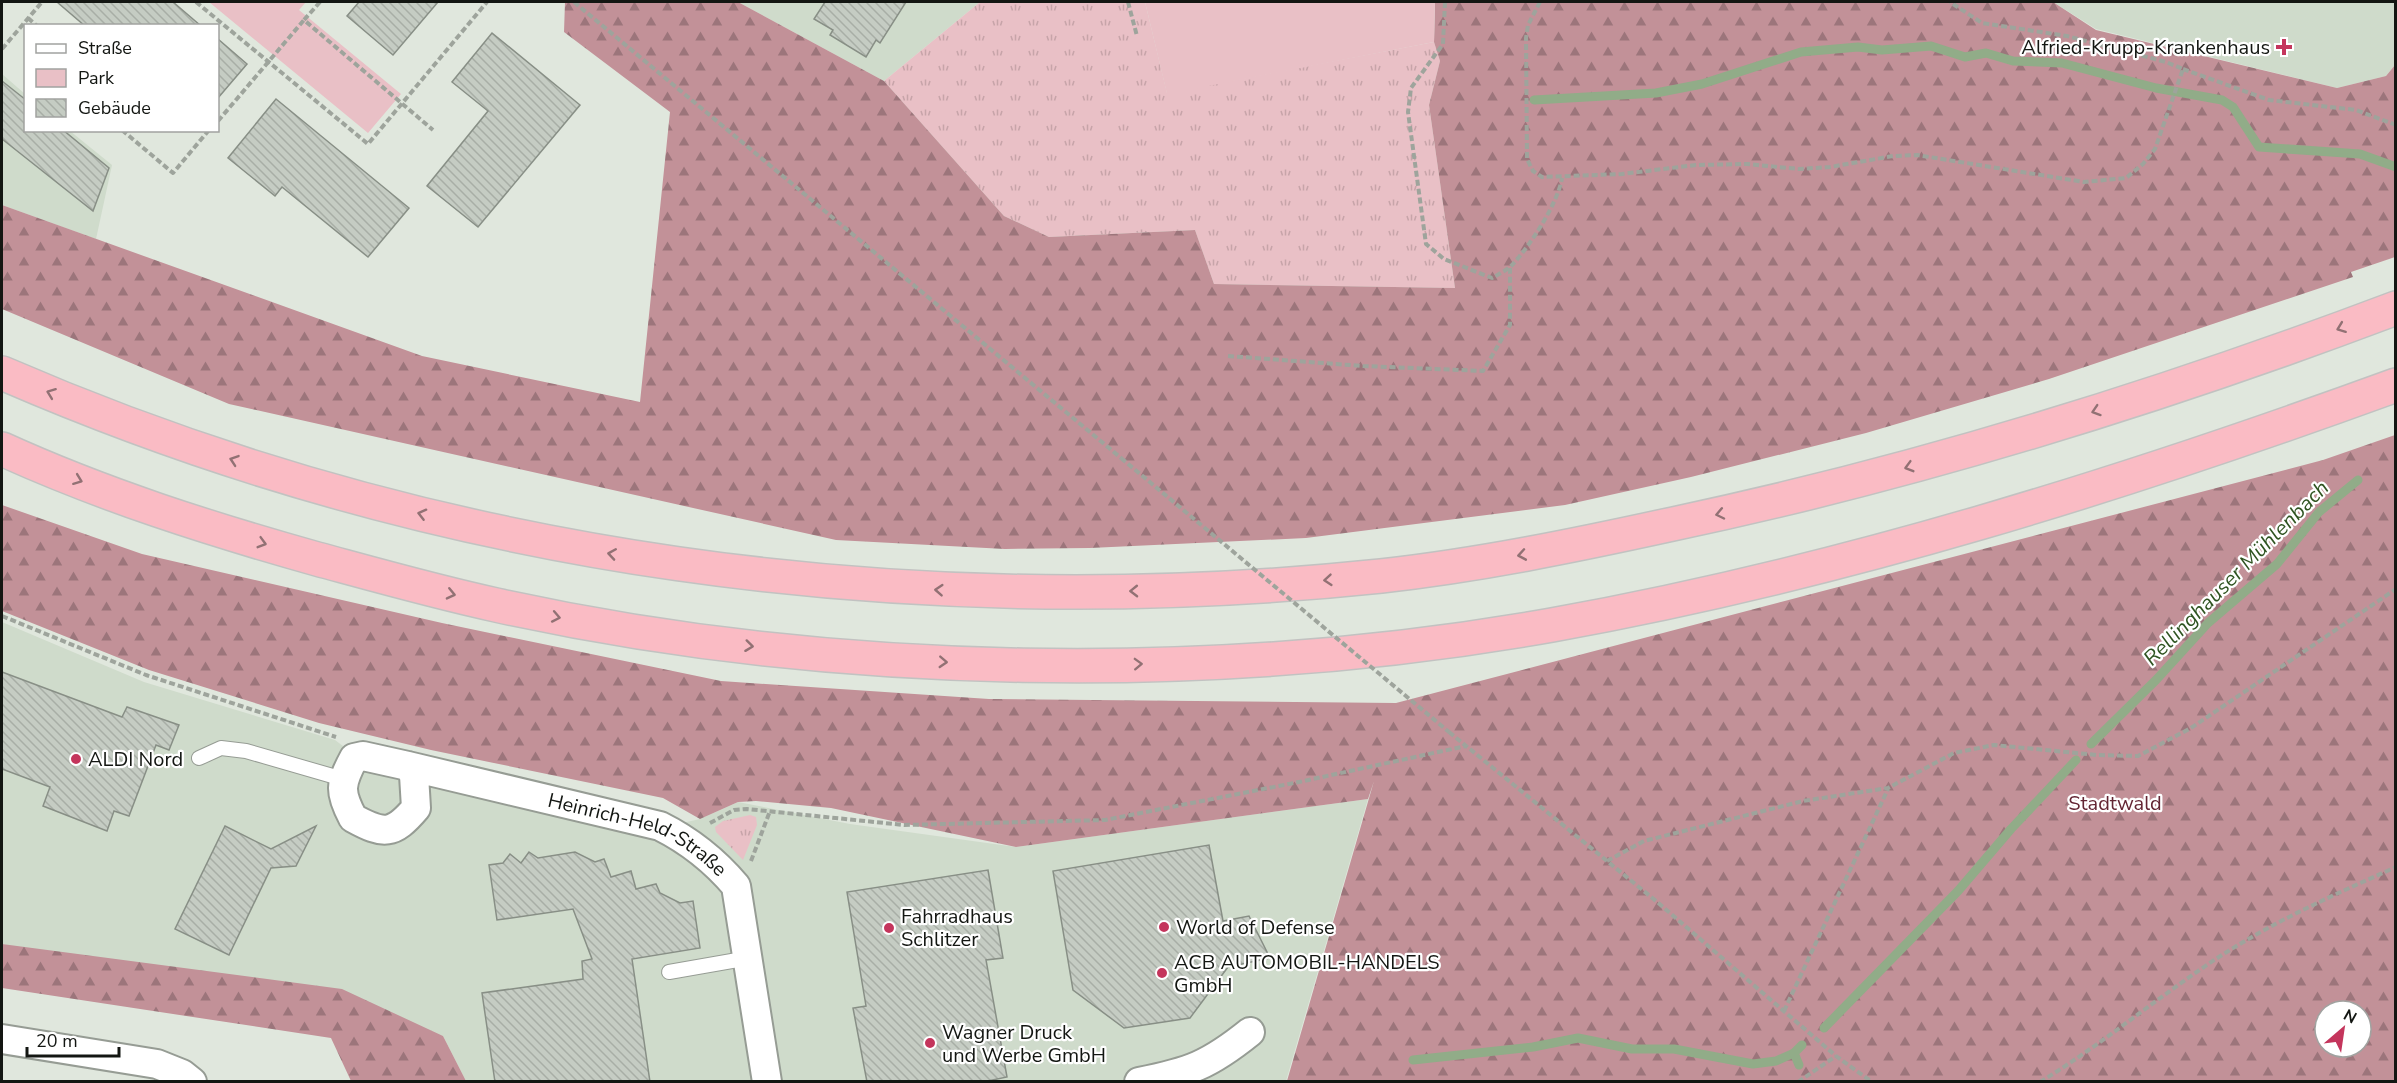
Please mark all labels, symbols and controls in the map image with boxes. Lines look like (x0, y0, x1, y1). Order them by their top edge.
legend (24, 24, 219, 132)
place label: Alfried-Krupp-Krankenhaus (2021, 34, 2270, 61)
text: Straße (78, 36, 132, 60)
marker: Alfried-Krupp-Krankenhaus (2275, 38, 2293, 56)
text: Park (78, 66, 115, 90)
text: Gebäude (78, 96, 151, 120)
one-way arrow (2336, 321, 2347, 334)
one-way arrow (46, 388, 57, 400)
one-way arrow (2091, 404, 2102, 416)
one-way arrow (230, 454, 240, 467)
one-way arrow (1904, 460, 1915, 472)
one-way arrow (72, 473, 83, 485)
water label: Rellinghauser Mühlenbach (2137, 474, 2335, 672)
one-way arrow (1715, 507, 1725, 520)
one-way arrow (417, 508, 427, 521)
one-way arrow (257, 536, 267, 549)
one-way arrow (1517, 548, 1527, 561)
one-way arrow (608, 549, 617, 561)
one-way arrow (1324, 573, 1333, 586)
one-way arrow (934, 583, 943, 596)
one-way arrow (1129, 585, 1138, 597)
one-way arrow (445, 587, 455, 600)
one-way arrow (551, 610, 561, 623)
one-way arrow (744, 639, 753, 652)
one-way arrow (939, 655, 948, 668)
one-way arrow (1134, 658, 1143, 671)
place label: ALDI Nord (88, 746, 183, 773)
marker: ALDI Nord (69, 752, 83, 766)
street label: Heinrich-Held-Straße (545, 787, 733, 882)
park label: Stadtwald (2068, 790, 2162, 817)
place label: Fahrradhaus Schlitzer (901, 903, 1013, 953)
place label: World of Defense (1176, 914, 1335, 941)
marker: World of Defense (1157, 920, 1171, 934)
marker: Fahrradhaus Schlitzer (882, 921, 896, 935)
place label: ACB AUTOMOBIL-HANDELS GmbH (1174, 949, 1440, 999)
marker: ACB AUTOMOBIL-HANDELS GmbH (1155, 966, 1169, 980)
north arrow (2313, 999, 2373, 1059)
text: N (2339, 1004, 2360, 1029)
place label: Wagner Druck und Werbe GmbH (942, 1019, 1106, 1069)
scale bar (27, 1020, 118, 1058)
text: 20 m (36, 1029, 78, 1053)
marker: Wagner Druck und Werbe GmbH (923, 1036, 937, 1050)

